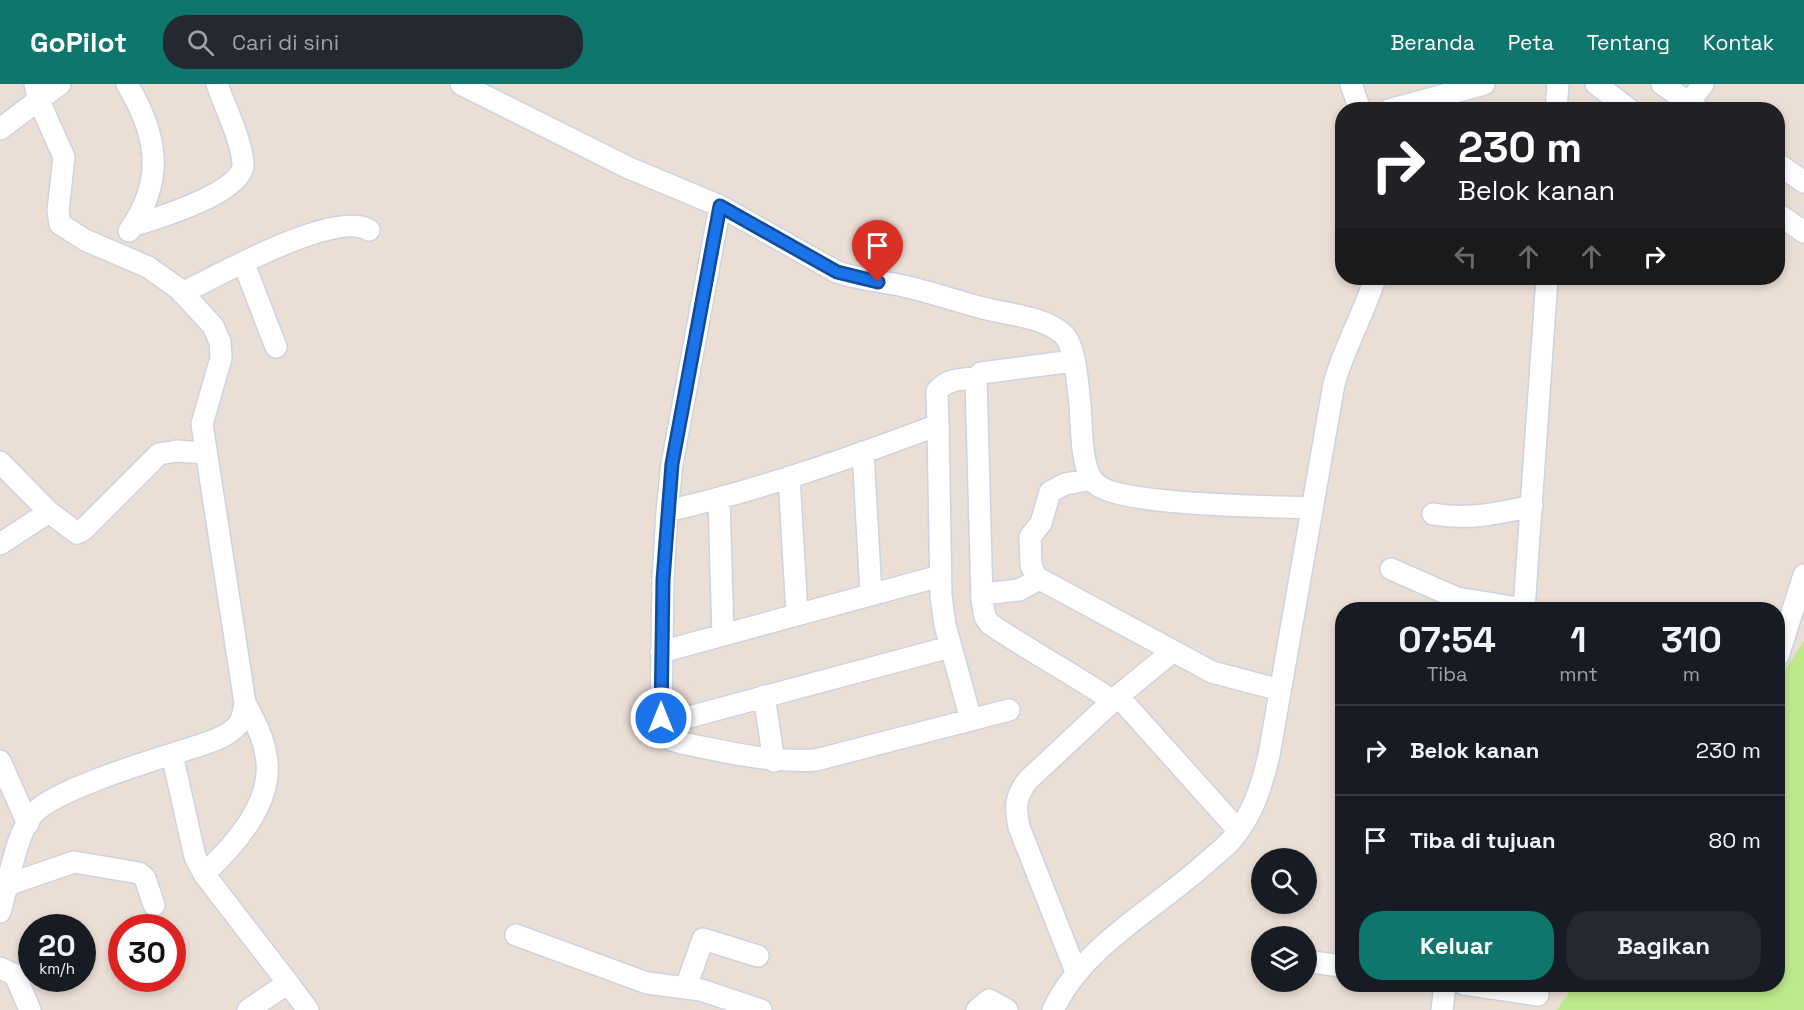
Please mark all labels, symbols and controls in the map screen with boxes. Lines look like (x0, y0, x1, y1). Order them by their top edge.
search box (163, 15, 583, 69)
text: GoPilot (30, 24, 127, 60)
icon: search (184, 26, 217, 59)
text: Cari di sini (232, 28, 339, 56)
text: Beranda (1390, 29, 1475, 56)
text: Peta (1508, 29, 1554, 56)
text: Tentang (1587, 29, 1670, 56)
text: Kontak (1703, 29, 1774, 56)
text: 230 m (1458, 121, 1582, 174)
icon: right (1359, 126, 1437, 204)
text: Belok kanan (1458, 173, 1615, 208)
pin (852, 220, 903, 282)
icon: arrive (861, 229, 894, 262)
icon: left (1449, 240, 1482, 273)
icon: ahead (1512, 240, 1545, 273)
icon: ahead (1575, 240, 1608, 273)
icon: right (1638, 240, 1671, 273)
text: 07:54 (1398, 617, 1496, 663)
text: 1 (1570, 617, 1587, 663)
text: 310 (1661, 617, 1722, 663)
text: Tiba (1427, 661, 1468, 687)
text: mnt (1559, 661, 1598, 687)
text: m (1683, 661, 1700, 687)
position arrow (629, 686, 693, 750)
icon: right (1359, 734, 1392, 767)
text: Belok kanan (1410, 736, 1539, 764)
text: 230 m (1696, 736, 1761, 764)
icon: arrive (1359, 824, 1392, 857)
text: Tiba di tujuan (1410, 826, 1556, 854)
text: 80 m (1709, 826, 1761, 854)
map controls (1251, 848, 1317, 992)
button: search (1251, 848, 1317, 914)
button: Keluar (1359, 911, 1554, 980)
button: Bagikan (1566, 911, 1761, 980)
speed limit sign: 30 (108, 914, 186, 992)
text: 20 (38, 926, 76, 965)
button: layers (1251, 926, 1317, 992)
text: km/h (39, 959, 75, 978)

